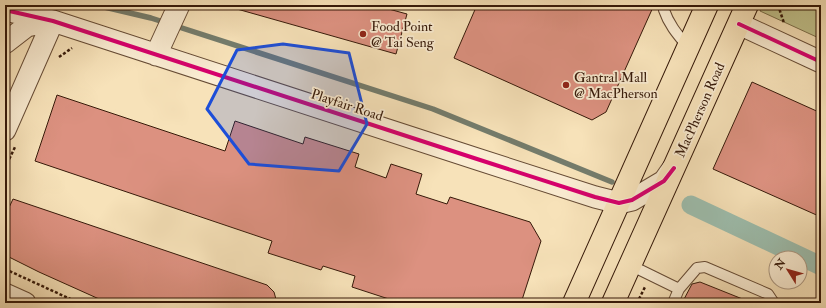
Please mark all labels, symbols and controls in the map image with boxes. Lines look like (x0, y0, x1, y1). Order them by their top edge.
place label: Food Point @ Tai Seng (371, 18, 435, 51)
marker: Food Point @ Tai Seng (358, 29, 368, 39)
street label: MacPherson Road (671, 60, 729, 160)
place label: Gantral Mall @ MacPherson (574, 69, 658, 102)
marker: Gantral Mall @ MacPherson (561, 80, 571, 90)
street label: Playfair Road (308, 85, 385, 126)
north arrow (768, 250, 808, 290)
text: N (772, 256, 789, 273)

